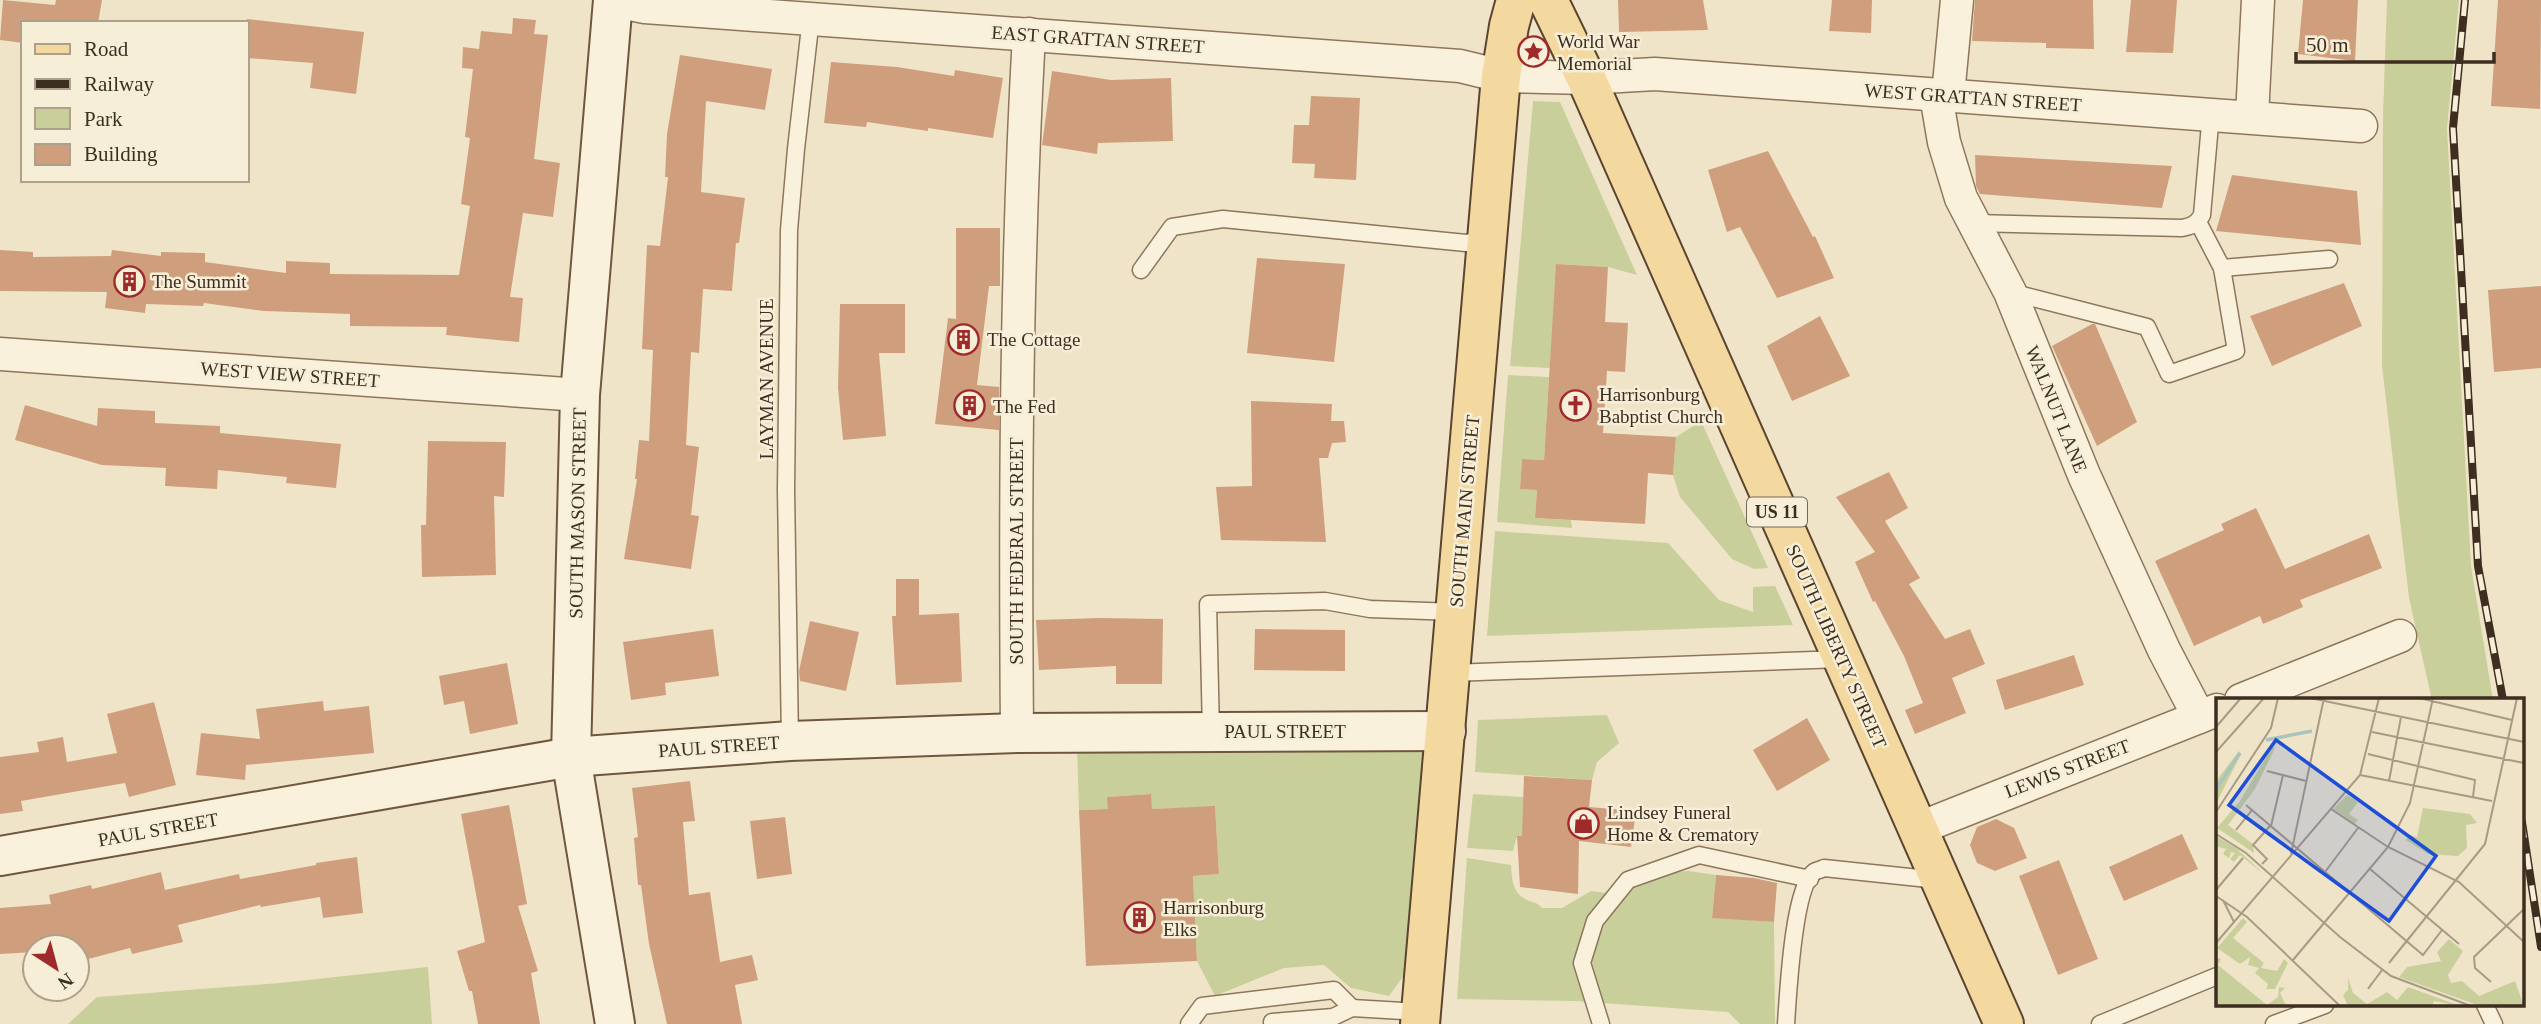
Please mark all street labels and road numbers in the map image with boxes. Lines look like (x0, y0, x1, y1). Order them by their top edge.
street label: EAST GRATTAN STREET (991, 22, 1206, 57)
street label: WEST GRATTAN STREET (1864, 79, 2083, 116)
street label: LAYMAN AVENUE (756, 299, 777, 460)
street label: WALNUT LANE (2021, 343, 2092, 476)
street label: WEST VIEW STREET (200, 358, 381, 391)
street label: SOUTH MASON STREET (565, 407, 590, 619)
street label: SOUTH MAIN STREET (1446, 414, 1483, 608)
street label: SOUTH FEDERAL STREET (1006, 437, 1027, 665)
road number: US 11 (1747, 498, 1807, 526)
street label: SOUTH LIBERTY STREET (1782, 541, 1891, 752)
street label: PAUL STREET (1224, 721, 1346, 742)
street label: PAUL STREET (658, 732, 781, 761)
street label: LEWIS STREET (2002, 735, 2133, 802)
street label: PAUL STREET (96, 809, 220, 850)

